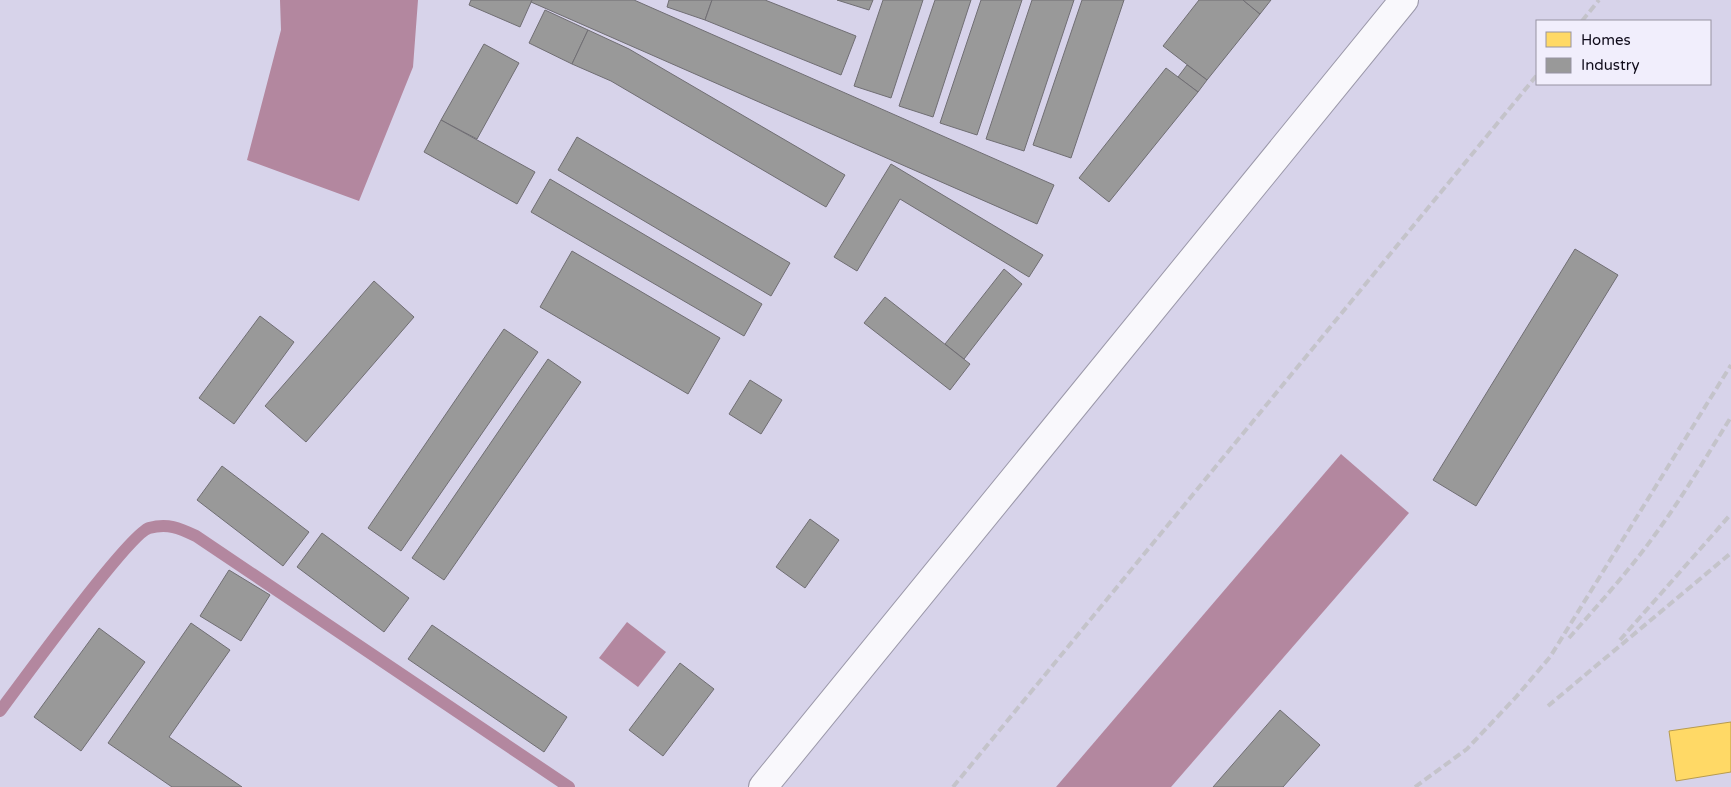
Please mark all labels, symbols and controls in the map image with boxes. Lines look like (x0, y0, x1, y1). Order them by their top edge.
legend (1536, 20, 1711, 85)
text: Homes (1581, 31, 1631, 49)
text: Industry (1581, 56, 1640, 74)

